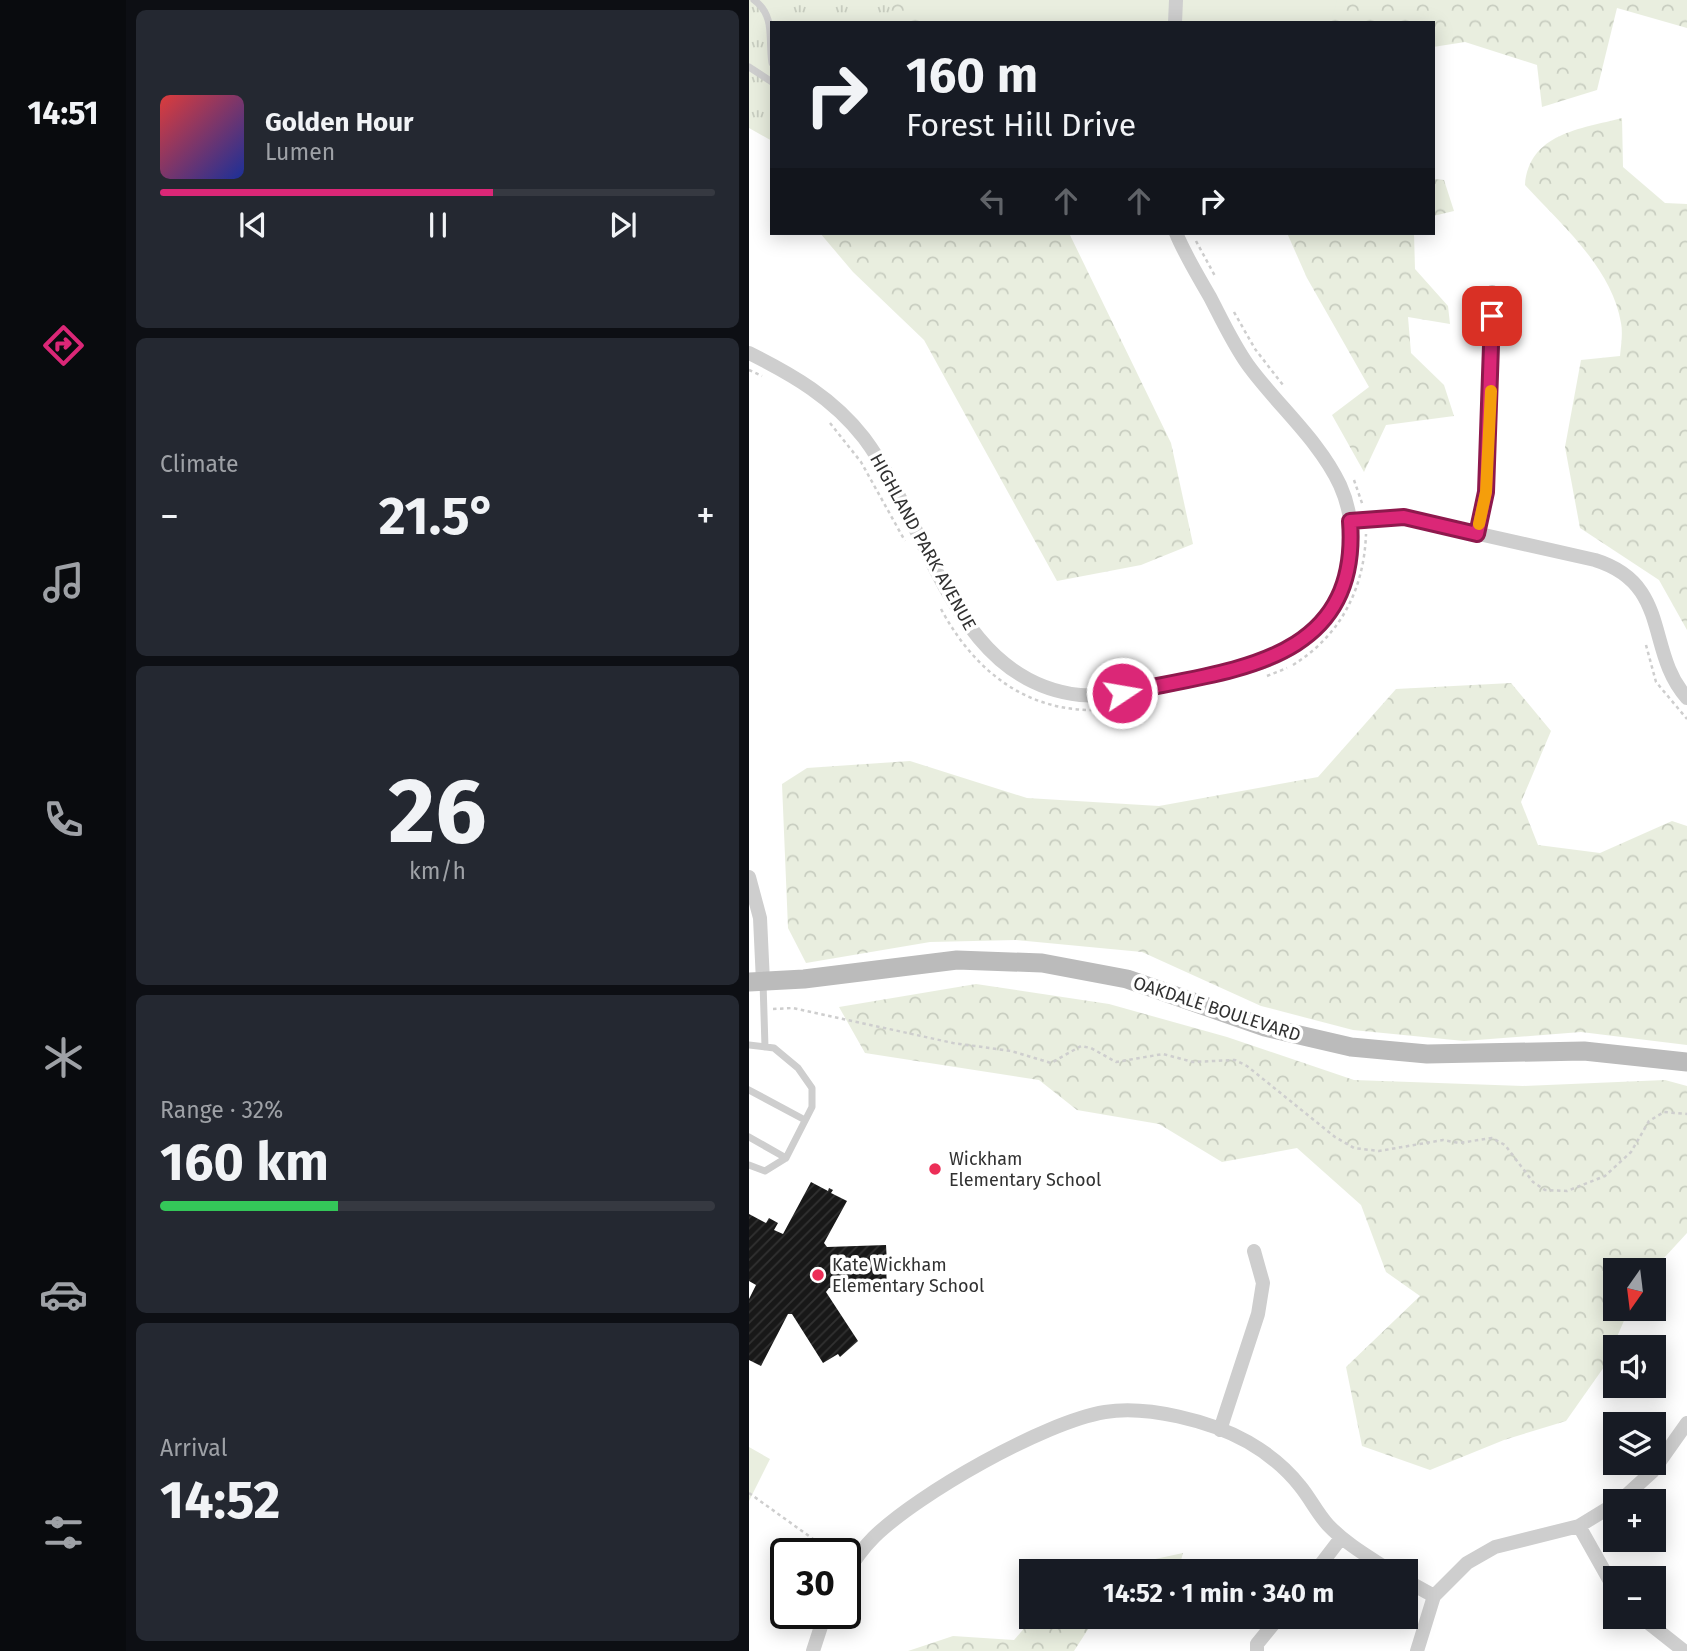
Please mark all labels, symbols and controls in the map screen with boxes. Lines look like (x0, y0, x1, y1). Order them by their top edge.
text: 160 m (906, 46, 1038, 105)
icon: right (791, 49, 882, 140)
text: 14:51 (27, 94, 99, 132)
text: Forest Hill Drive (906, 106, 1136, 144)
text: Golden Hour (265, 107, 413, 138)
text: Lumen (265, 138, 335, 166)
icon: left (974, 182, 1012, 220)
icon: ahead (1047, 182, 1085, 220)
icon: ahead (1120, 182, 1158, 220)
icon: right (1193, 182, 1231, 220)
icon: previous (234, 206, 272, 244)
icon: pause (419, 206, 457, 244)
icon: next (604, 206, 642, 244)
pin (1462, 286, 1522, 346)
icon: arrive (1473, 297, 1511, 335)
icon: directions (39, 321, 88, 370)
text: Climate (160, 450, 239, 478)
street label: HIGHLAND PARK AVENUE (865, 450, 981, 634)
text: 21.5° (379, 485, 496, 548)
text: − (160, 493, 179, 539)
text: + (696, 493, 715, 539)
icon: music (39, 558, 88, 607)
position arrow (1085, 656, 1159, 730)
text: 26 (388, 757, 487, 866)
icon: phone (39, 795, 88, 844)
text: km/h (409, 857, 466, 885)
street label: OAKDALE BOULEVARD (1131, 972, 1303, 1046)
icon: climate (39, 1033, 88, 1082)
text: Range · 32% (160, 1096, 283, 1124)
text: 160 km (160, 1131, 329, 1194)
place label: Wickham Elementary School (949, 1148, 1101, 1191)
marker: Wickham Elementary School (927, 1161, 943, 1177)
place label: Kate Wickham Elementary School (832, 1254, 984, 1297)
north arrow (1603, 1258, 1666, 1321)
map controls (1603, 1258, 1666, 1629)
marker: Kate Wickham Elementary School (810, 1267, 826, 1283)
icon: car (39, 1270, 88, 1319)
button: sound (1603, 1335, 1666, 1398)
button: layers (1603, 1412, 1666, 1475)
text: Arrival (160, 1434, 227, 1462)
text: 14:52 (160, 1469, 280, 1532)
button: + (1603, 1489, 1666, 1552)
icon: filters (39, 1508, 88, 1557)
speed limit sign: 30 (770, 1538, 861, 1629)
button: − (1603, 1566, 1666, 1629)
text: 14:52 · 1 min · 340 m (1103, 1578, 1334, 1609)

